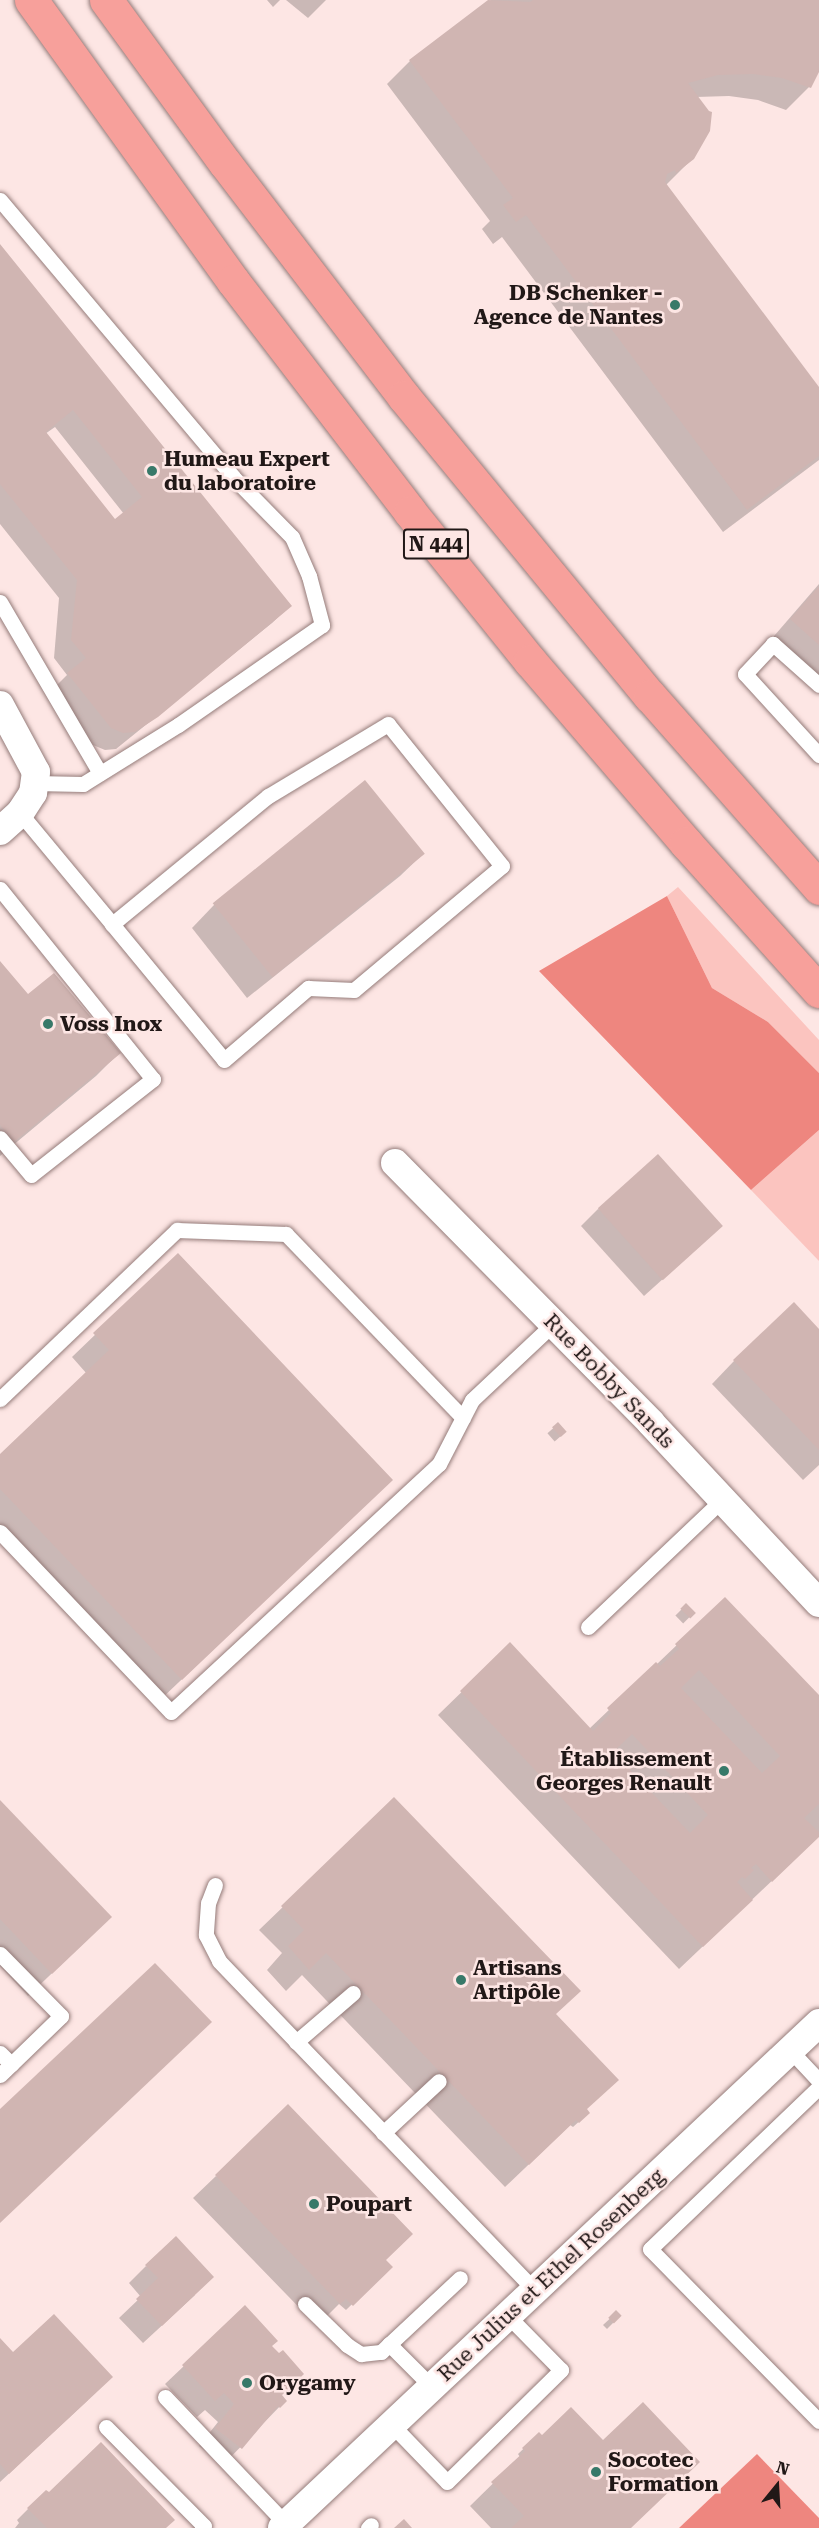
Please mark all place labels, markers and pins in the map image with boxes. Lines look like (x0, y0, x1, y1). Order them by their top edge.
place label: DB Schenker - Agence de Nantes (474, 280, 663, 330)
marker: DB Schenker - Agence de Nantes (668, 298, 682, 312)
place label: Humeau Expert du laboratoire (164, 446, 330, 496)
marker: Humeau Expert du laboratoire (145, 464, 159, 478)
place label: Voss Inox (60, 1011, 162, 1037)
marker: Voss Inox (41, 1017, 55, 1031)
place label: Établissement Georges Renault (536, 1746, 712, 1796)
marker: Établissement Georges Renault (717, 1764, 731, 1778)
place label: Artisans Artipôle (473, 1955, 562, 2005)
marker: Artisans Artipôle (454, 1973, 468, 1987)
place label: Poupart (326, 2191, 412, 2217)
marker: Poupart (307, 2197, 321, 2211)
place label: Orygamy (259, 2370, 356, 2396)
marker: Orygamy (240, 2376, 254, 2390)
place label: Socotec Formation (608, 2447, 719, 2497)
marker: Socotec Formation (589, 2465, 603, 2479)

